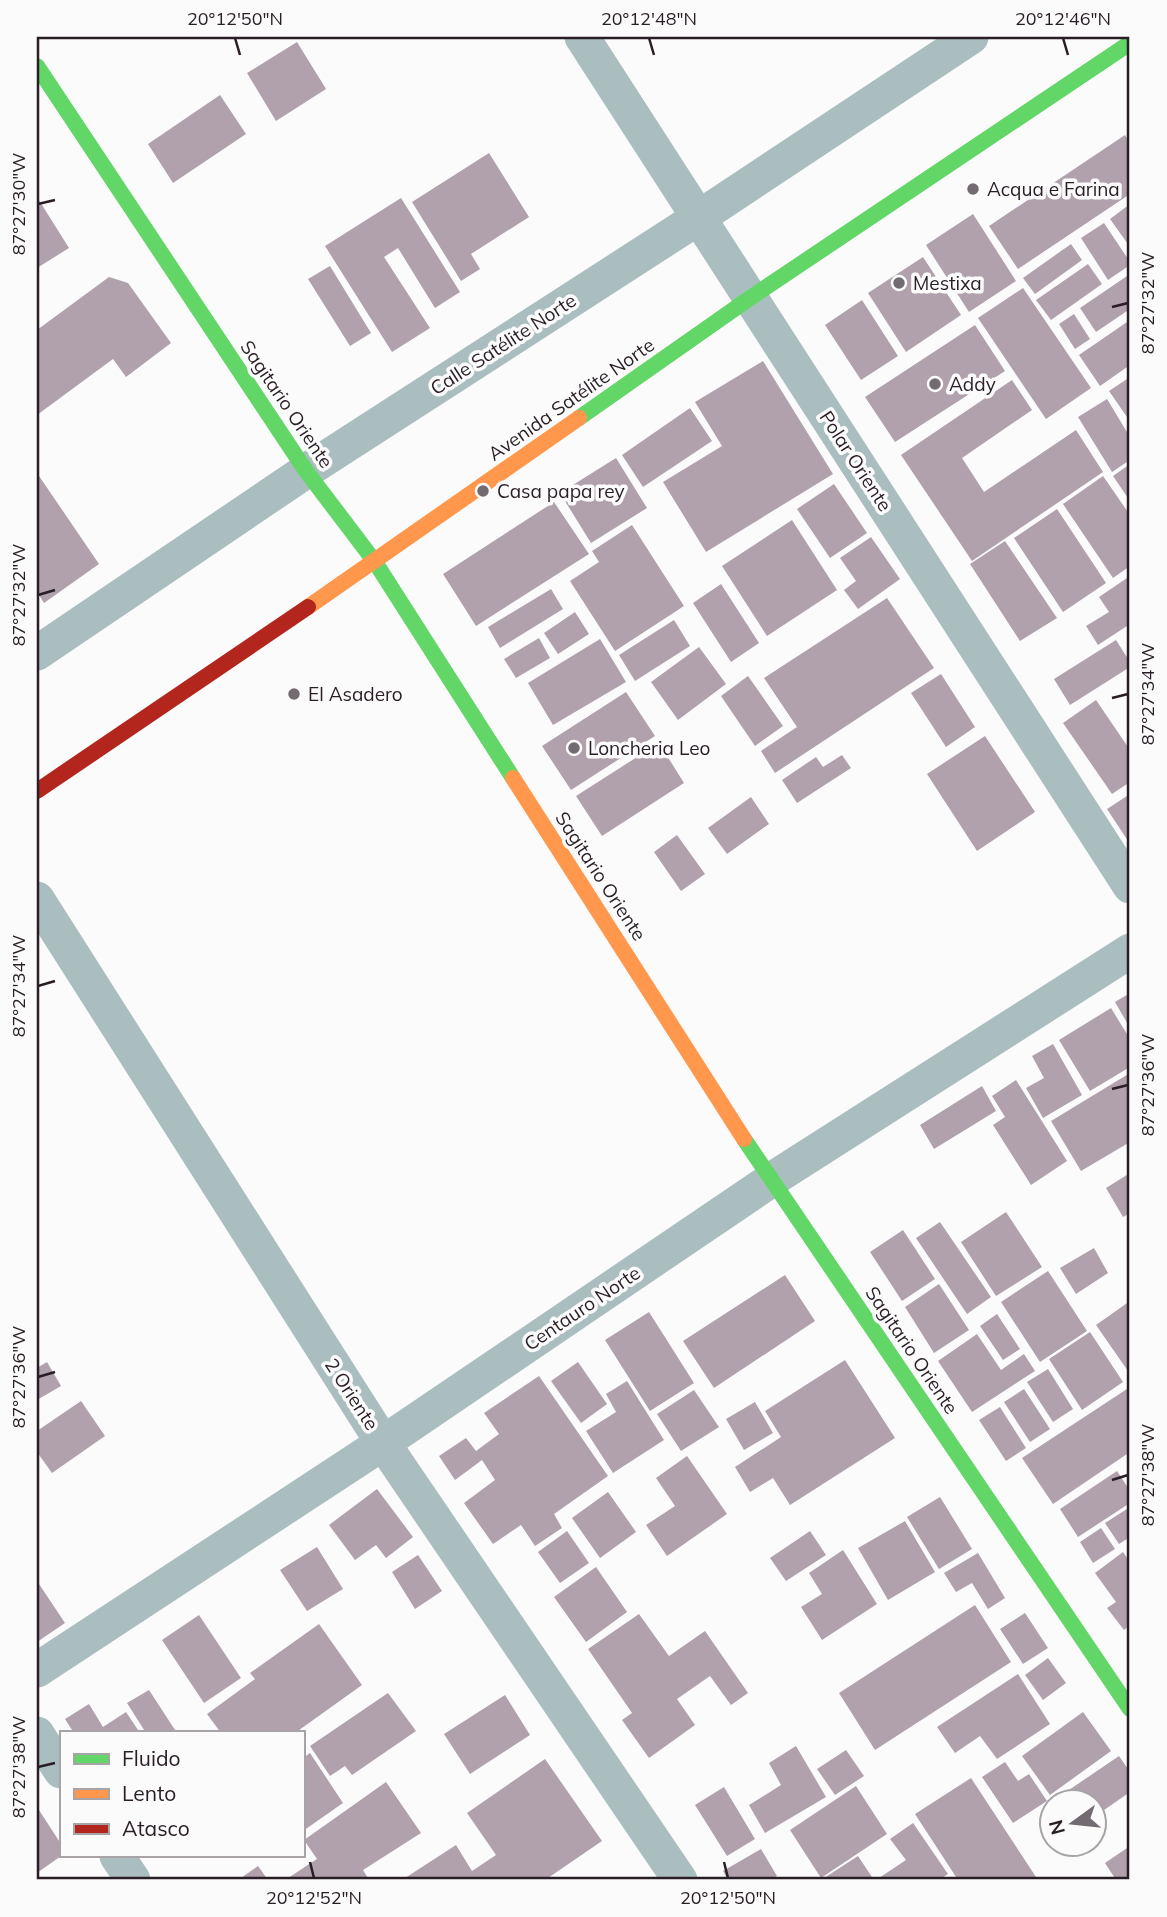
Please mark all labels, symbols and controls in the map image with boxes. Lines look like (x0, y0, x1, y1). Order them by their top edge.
text: 20°12'50"N (187, 7, 283, 30)
text: 20°12'48"N (601, 7, 697, 30)
text: 20°12'46"N (1015, 7, 1111, 30)
text: 87°27'30"W (7, 153, 30, 255)
place label: Acqua e Farina (987, 177, 1120, 201)
marker: Acqua e Farina (965, 181, 981, 197)
text: 87°27'32"W (1136, 252, 1159, 354)
place label: Mestixa (913, 271, 982, 295)
marker: Mestixa (891, 275, 907, 291)
street label: Calle Satélite Norte (426, 288, 580, 400)
street label: Avenida Satélite Norte (483, 333, 659, 465)
street label: Sagitario Oriente (235, 336, 339, 472)
place label: Addy (949, 372, 996, 396)
marker: Addy (927, 376, 943, 392)
street label: Polar Oriente (815, 406, 897, 516)
place label: Casa papa rey (497, 479, 625, 503)
marker: Casa papa rey (475, 483, 491, 499)
text: 87°27'32"W (7, 544, 30, 646)
text: 87°27'34"W (1136, 643, 1159, 745)
place label: El Asadero (308, 682, 403, 706)
marker: El Asadero (286, 686, 302, 702)
place label: Loncheria Leo (588, 736, 710, 760)
marker: Loncheria Leo (566, 740, 582, 756)
street label: Sagitario Oriente (550, 807, 652, 945)
text: 87°27'34"W (7, 935, 30, 1037)
text: 87°27'36"W (1136, 1034, 1159, 1136)
street label: Centauro Norte (519, 1260, 645, 1356)
street label: Sagitario Oriente (860, 1282, 964, 1418)
text: 87°27'36"W (7, 1326, 30, 1428)
street label: 2 Oriente (320, 1354, 384, 1434)
text: 87°27'38"W (1136, 1424, 1159, 1526)
text: 87°27'38"W (7, 1716, 30, 1818)
legend (60, 1731, 304, 1857)
text: Fluido (122, 1745, 181, 1771)
text: Lento (122, 1780, 176, 1806)
north arrow (1038, 1787, 1108, 1857)
text: Atasco (122, 1815, 190, 1841)
text: N (1043, 1817, 1070, 1837)
text: 20°12'52"N (266, 1886, 362, 1909)
text: 20°12'50"N (680, 1886, 776, 1909)

